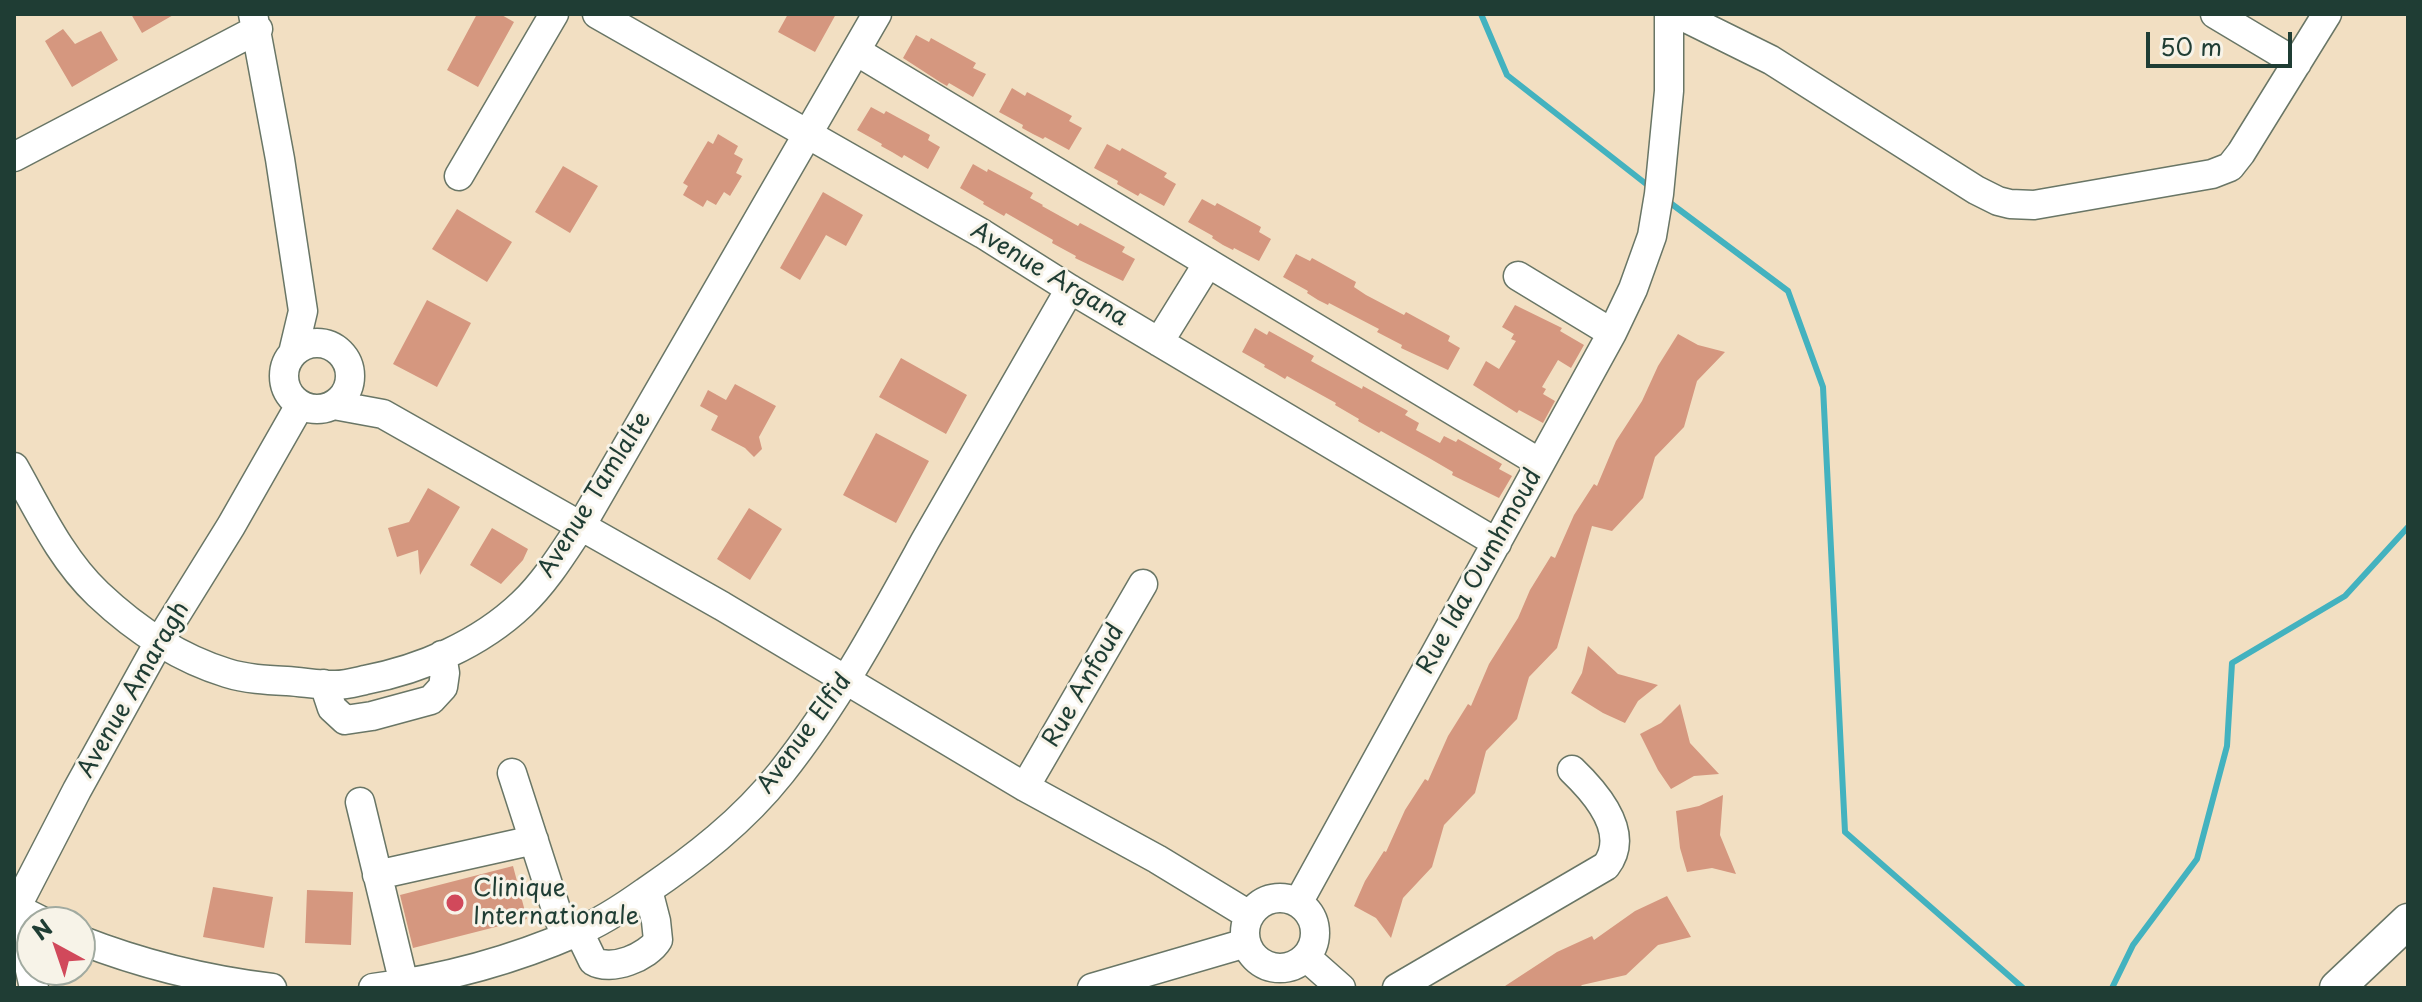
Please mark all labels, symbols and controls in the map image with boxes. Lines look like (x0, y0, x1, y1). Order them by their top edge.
scale bar (2150, 16, 2296, 66)
text: 50 m (2160, 28, 2222, 64)
street label: Avenue Argana (965, 217, 1133, 333)
street label: Avenue Tamlalte (532, 407, 658, 583)
street label: Rue Ida Oumhmoud (1412, 464, 1548, 680)
street label: Avenue Amaragh (72, 597, 196, 783)
street label: Rue Anfoud (1037, 619, 1131, 753)
street label: Avenue Elfid (752, 668, 858, 800)
place label: Clinique Internationale (473, 875, 639, 931)
marker: Clinique Internationale (444, 892, 466, 914)
north arrow (16, 906, 96, 986)
text: N (24, 911, 59, 947)

